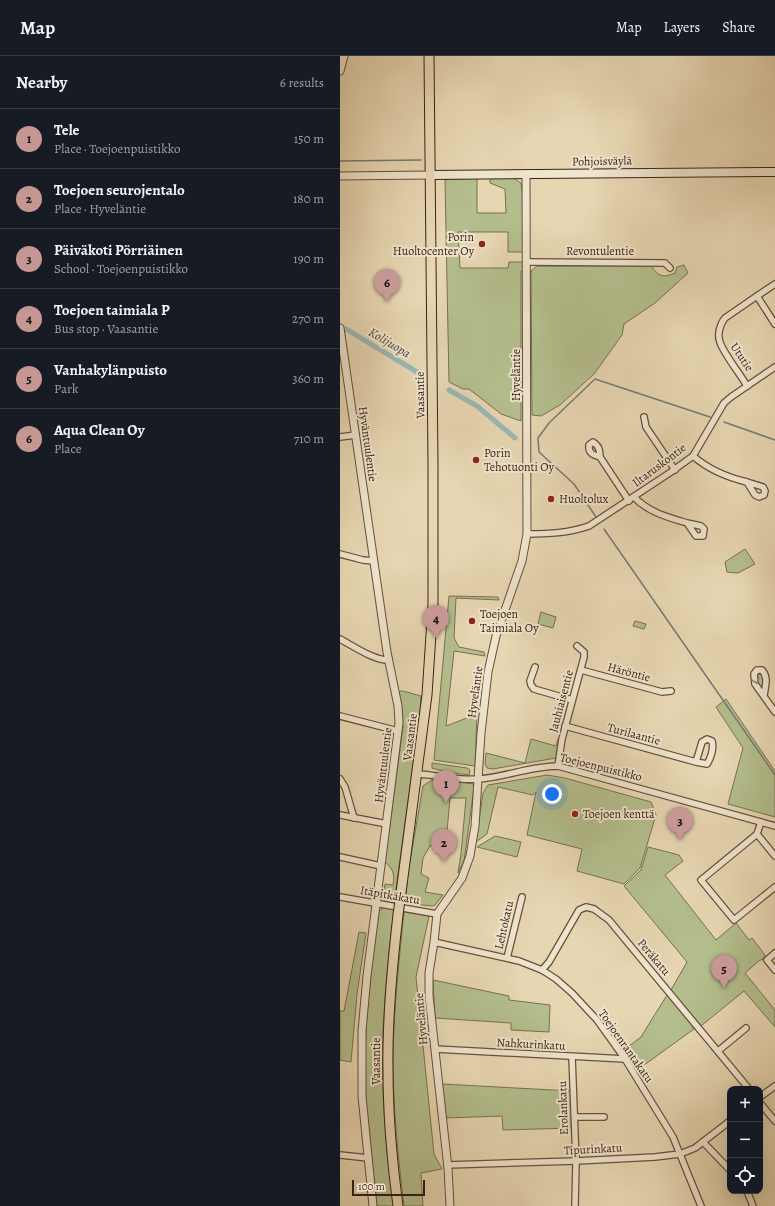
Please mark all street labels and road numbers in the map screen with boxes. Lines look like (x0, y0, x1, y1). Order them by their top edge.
street label: Pohjoisväylä (572, 152, 633, 170)
street label: Revontulentie (566, 243, 634, 259)
street label: Ututie (727, 340, 757, 374)
street label: Hyveläntie (508, 349, 524, 401)
street label: Vaasantie (412, 371, 428, 420)
street label: Hyväntuulentie (355, 405, 381, 483)
street label: Iltaruskontie (629, 439, 689, 491)
street label: Häröntie (606, 659, 652, 685)
street label: Hyveläntie (463, 665, 487, 719)
street label: Jauhiaisentie (545, 668, 577, 734)
street label: Vaasantie (399, 713, 421, 762)
street label: Turilaantie (606, 719, 662, 749)
street label: Hyväntuulentie (370, 726, 396, 804)
street label: Toejoenpuistikko (558, 749, 644, 785)
street label: Itäpitkäkatu (359, 882, 422, 908)
street label: Lehtokatu (491, 899, 517, 951)
street label: Peräkatu (634, 935, 674, 979)
street label: Hyveläntie (411, 992, 431, 1046)
street label: Toejoenrantakatu (595, 1006, 658, 1086)
street label: Nahkurinkatu (496, 1034, 566, 1054)
street label: Vaasantie (368, 1037, 384, 1086)
street label: Erolankatu (554, 1080, 572, 1135)
street label: Tipurinkatu (563, 1139, 623, 1159)

